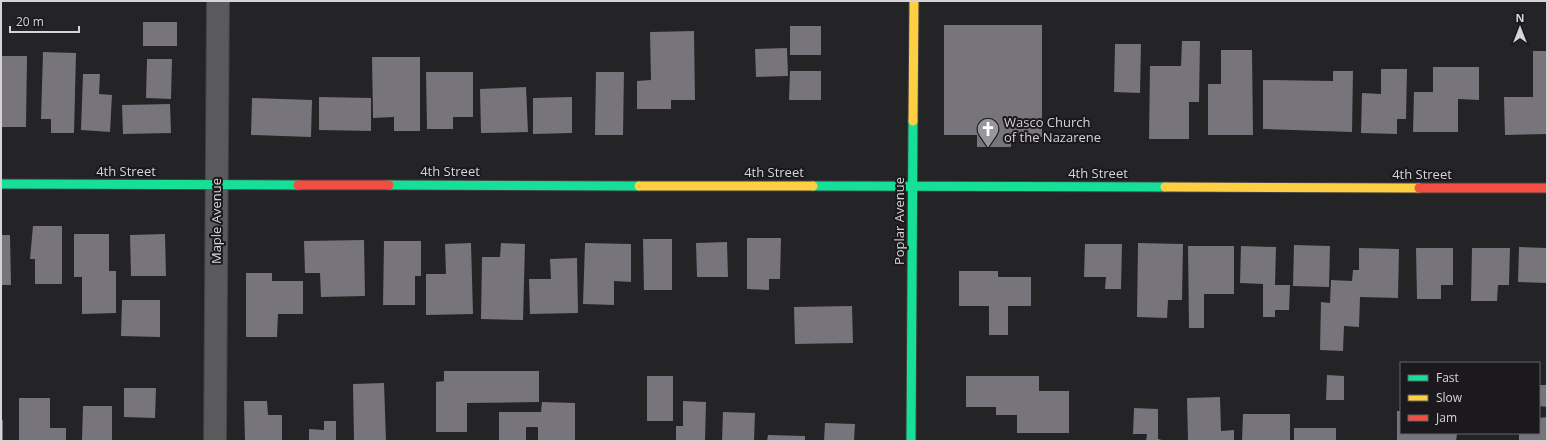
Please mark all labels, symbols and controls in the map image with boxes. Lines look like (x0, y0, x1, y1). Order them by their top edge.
scale bar (10, 8, 79, 34)
north arrow (1500, 8, 1540, 48)
text: N (1516, 10, 1524, 25)
text: 20 m (16, 13, 44, 30)
place label: Wasco Church of the Nazarene (1004, 113, 1101, 146)
church icon: Wasco Church of the Nazarene (975, 116, 1001, 149)
street label: 4th Street (96, 162, 156, 180)
street label: 4th Street (420, 162, 480, 180)
street label: 4th Street (744, 163, 804, 181)
street label: 4th Street (1068, 164, 1128, 182)
street label: 4th Street (1392, 165, 1452, 183)
street label: Poplar Avenue (890, 177, 908, 265)
street label: Maple Avenue (207, 178, 225, 264)
legend (1400, 362, 1540, 434)
text: Fast (1436, 369, 1459, 386)
text: Slow (1436, 389, 1463, 406)
text: Jam (1435, 409, 1457, 426)

